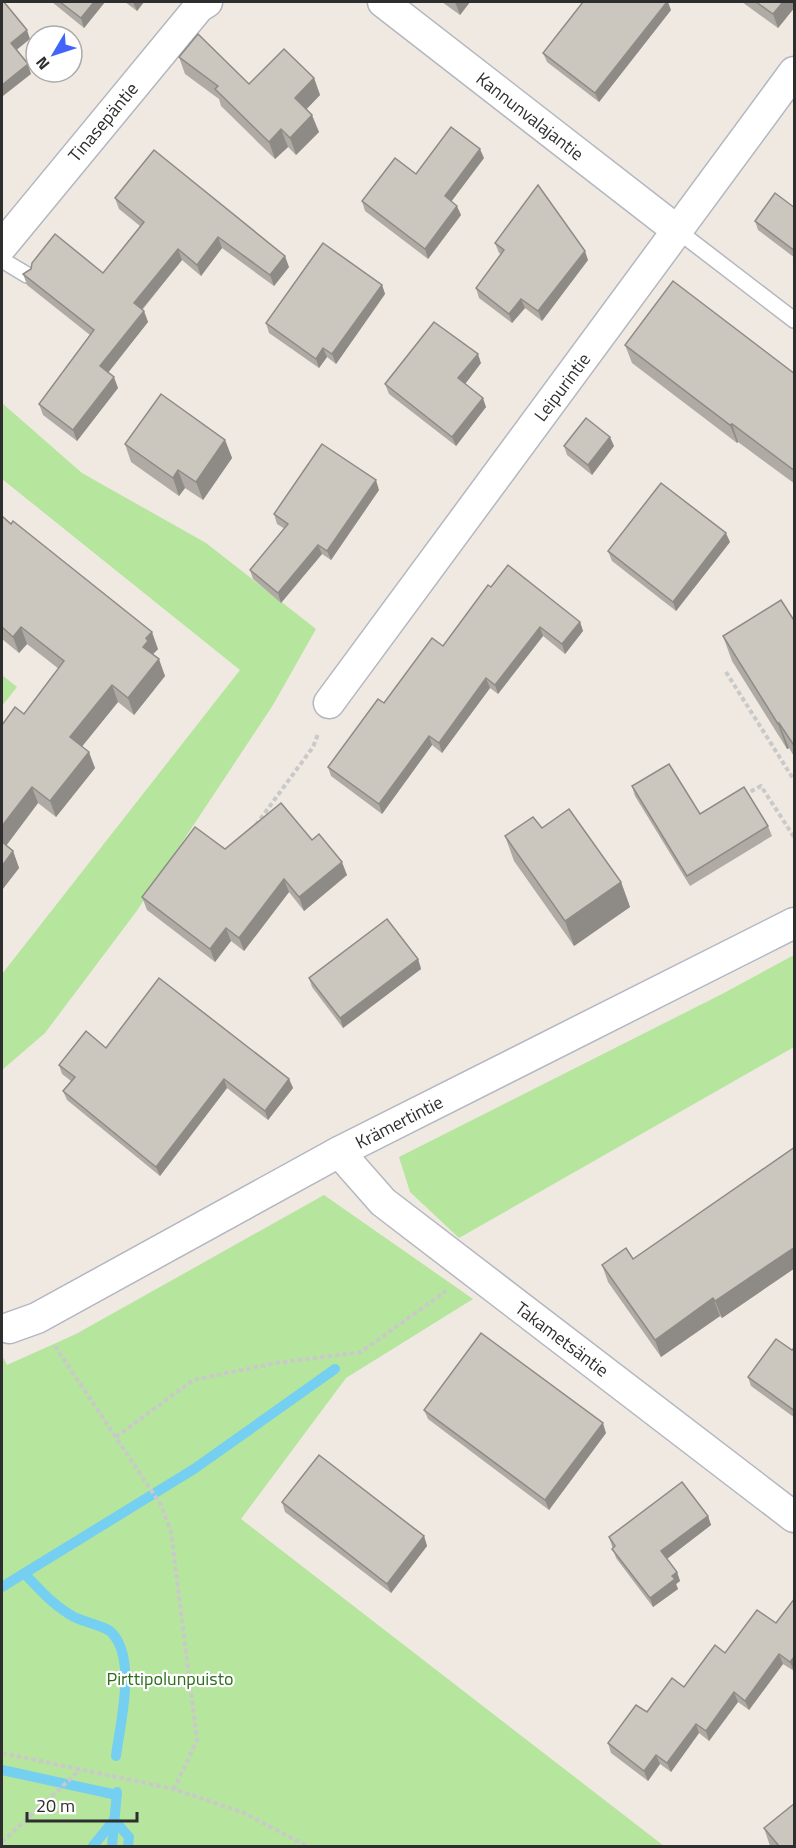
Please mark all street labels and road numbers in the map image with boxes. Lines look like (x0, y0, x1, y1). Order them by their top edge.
street label: Kannunvalajantie (470, 65, 590, 167)
street label: Tinasepäntie (61, 76, 145, 168)
street label: Leipurintie (527, 347, 597, 427)
street label: Krämertintie (351, 1088, 447, 1156)
street label: Takametsäntie (509, 1295, 615, 1383)

